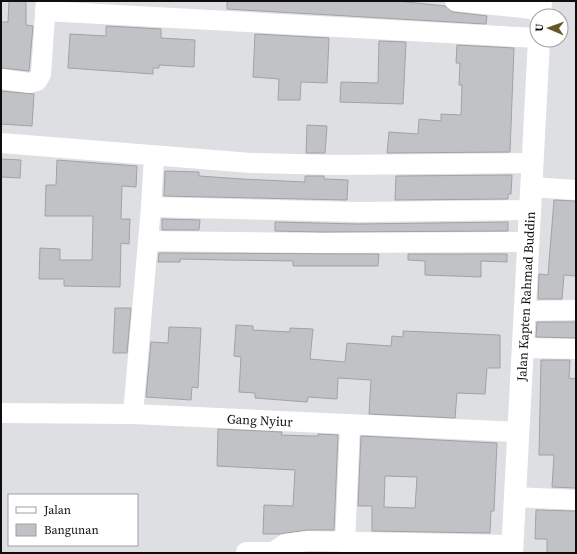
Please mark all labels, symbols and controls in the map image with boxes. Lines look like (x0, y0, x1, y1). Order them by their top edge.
north arrow (529, 8, 569, 48)
text: U (532, 23, 547, 32)
street label: Jalan Kapten Rahmad Buddin (512, 211, 538, 383)
street label: Gang Nyiur (226, 410, 294, 430)
legend (8, 494, 138, 546)
text: Jalan (43, 502, 71, 518)
text: Bangunan (44, 522, 99, 538)

